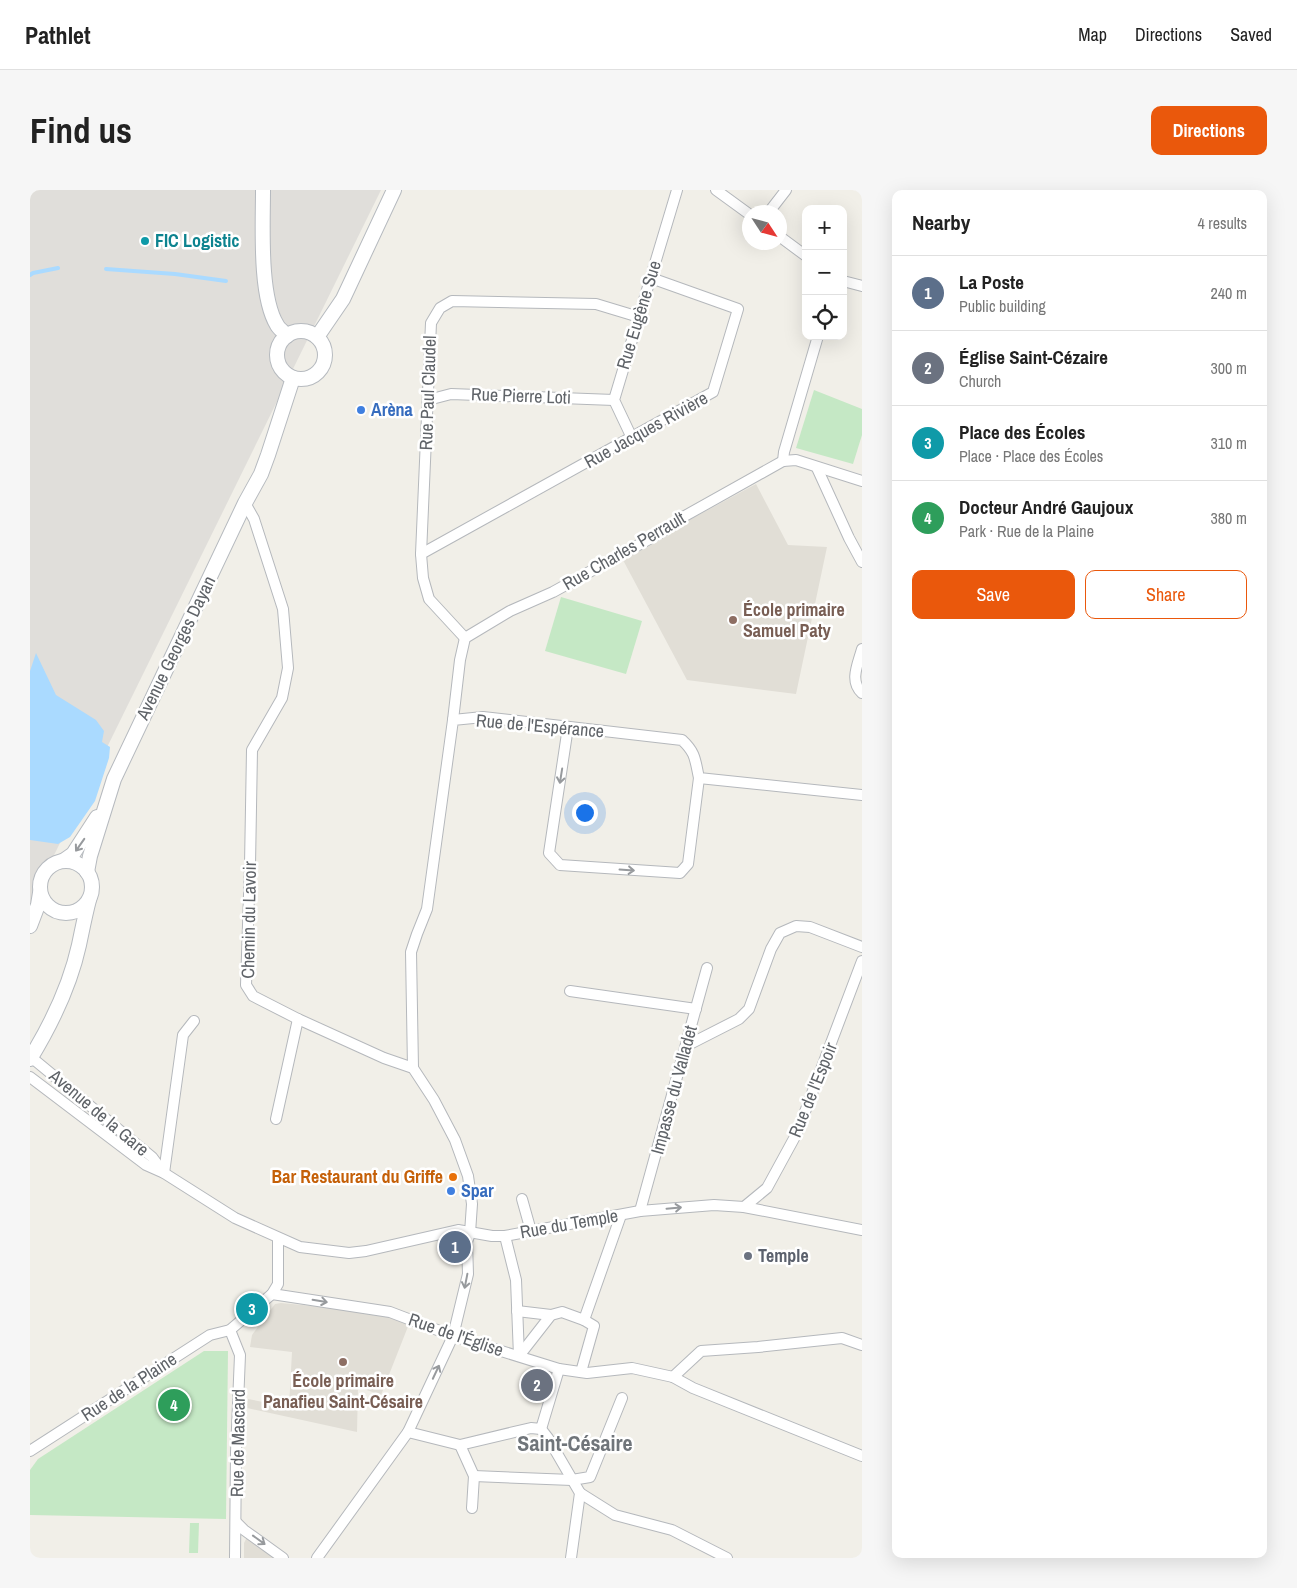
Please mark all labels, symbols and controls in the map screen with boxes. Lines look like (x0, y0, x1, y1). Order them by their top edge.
text: Pathlet (25, 19, 91, 51)
text: Map (1078, 22, 1107, 47)
text: Directions (1135, 22, 1202, 47)
text: Saved (1230, 22, 1272, 47)
button: Directions (1151, 106, 1267, 155)
text: Find us (30, 107, 132, 154)
north arrow (742, 205, 787, 250)
map controls (802, 205, 847, 340)
button: + (802, 205, 847, 250)
text: Nearby (912, 208, 970, 237)
text: 4 results (1197, 212, 1247, 234)
place label: FIC Logistic (155, 228, 239, 253)
marker: FIC Logistic (139, 235, 151, 247)
button: − (802, 250, 847, 295)
street label: Rue Eugène Sue (610, 257, 667, 372)
text: La Poste (959, 269, 1024, 295)
text: 1 (924, 282, 932, 304)
text: 240 m (1211, 282, 1247, 304)
button: locate (802, 295, 847, 340)
text: Public building (959, 295, 1046, 317)
street label: Rue Paul Claudel (413, 335, 442, 451)
text: Église Saint-Cézaire (959, 344, 1108, 370)
text: 2 (924, 357, 932, 379)
text: 300 m (1211, 357, 1247, 379)
text: Church (959, 370, 1001, 392)
street label: Rue Pierre Loti (471, 381, 571, 410)
street label: Rue Jacques Rivière (579, 385, 712, 474)
place label: Arèna (371, 397, 414, 422)
marker: Arèna (355, 404, 367, 416)
text: Place des Écoles (959, 419, 1085, 445)
text: 3 (924, 432, 932, 454)
text: 310 m (1211, 432, 1247, 454)
text: Place · Place des Écoles (959, 445, 1103, 467)
text: Docteur André Gaujoux (959, 494, 1133, 520)
street label: Rue Charles Perrault (558, 505, 690, 596)
text: 4 (924, 507, 932, 529)
text: 380 m (1211, 507, 1247, 529)
text: Park · Rue de la Plaine (959, 520, 1094, 542)
button: Save (912, 570, 1075, 619)
button: Share (1085, 570, 1247, 619)
street label: Avenue Georges Dayan (129, 572, 221, 725)
place label: École primaire Samuel Paty (743, 597, 845, 643)
marker: École primaire Samuel Paty (727, 614, 739, 626)
street label: Rue de l'Espérance (475, 707, 605, 744)
one-way arrow (555, 767, 565, 783)
your location (572, 800, 598, 826)
one-way arrow (75, 838, 85, 852)
street label: Chemin du Lavoir (235, 861, 262, 979)
one-way arrow (619, 865, 635, 874)
street label: Impasse du Valladet (644, 1023, 703, 1157)
street label: Rue de l'Espoir (782, 1038, 843, 1141)
street label: Avenue de la Gare (43, 1063, 154, 1162)
place label: Bar Restaurant du Griffe (272, 1164, 443, 1189)
marker: Bar Restaurant du Griffe (447, 1171, 459, 1183)
place label: Spar (461, 1178, 494, 1203)
marker: Spar (445, 1185, 457, 1197)
street label: Rue du Temple (518, 1203, 620, 1244)
one-way arrow (666, 1204, 682, 1213)
pin: 1 (439, 1228, 471, 1266)
place label: Temple (758, 1243, 809, 1268)
marker: Temple (742, 1250, 754, 1262)
one-way arrow (460, 1272, 470, 1288)
pin: 3 (236, 1290, 268, 1328)
one-way arrow (312, 1297, 328, 1307)
street label: Rue de l'Église (405, 1307, 507, 1362)
street label: Rue de la Plaine (76, 1346, 181, 1427)
marker: École primaire Panafieu Saint-Césaire (337, 1356, 349, 1368)
one-way arrow (432, 1365, 441, 1380)
pin: 2 (521, 1366, 553, 1404)
place label: École primaire Panafieu Saint-Césaire (263, 1368, 423, 1414)
pin: 4 (158, 1386, 190, 1424)
street label: Rue de Mascard (224, 1389, 251, 1497)
district label: Saint-Césaire (517, 1428, 633, 1458)
one-way arrow (252, 1535, 265, 1546)

